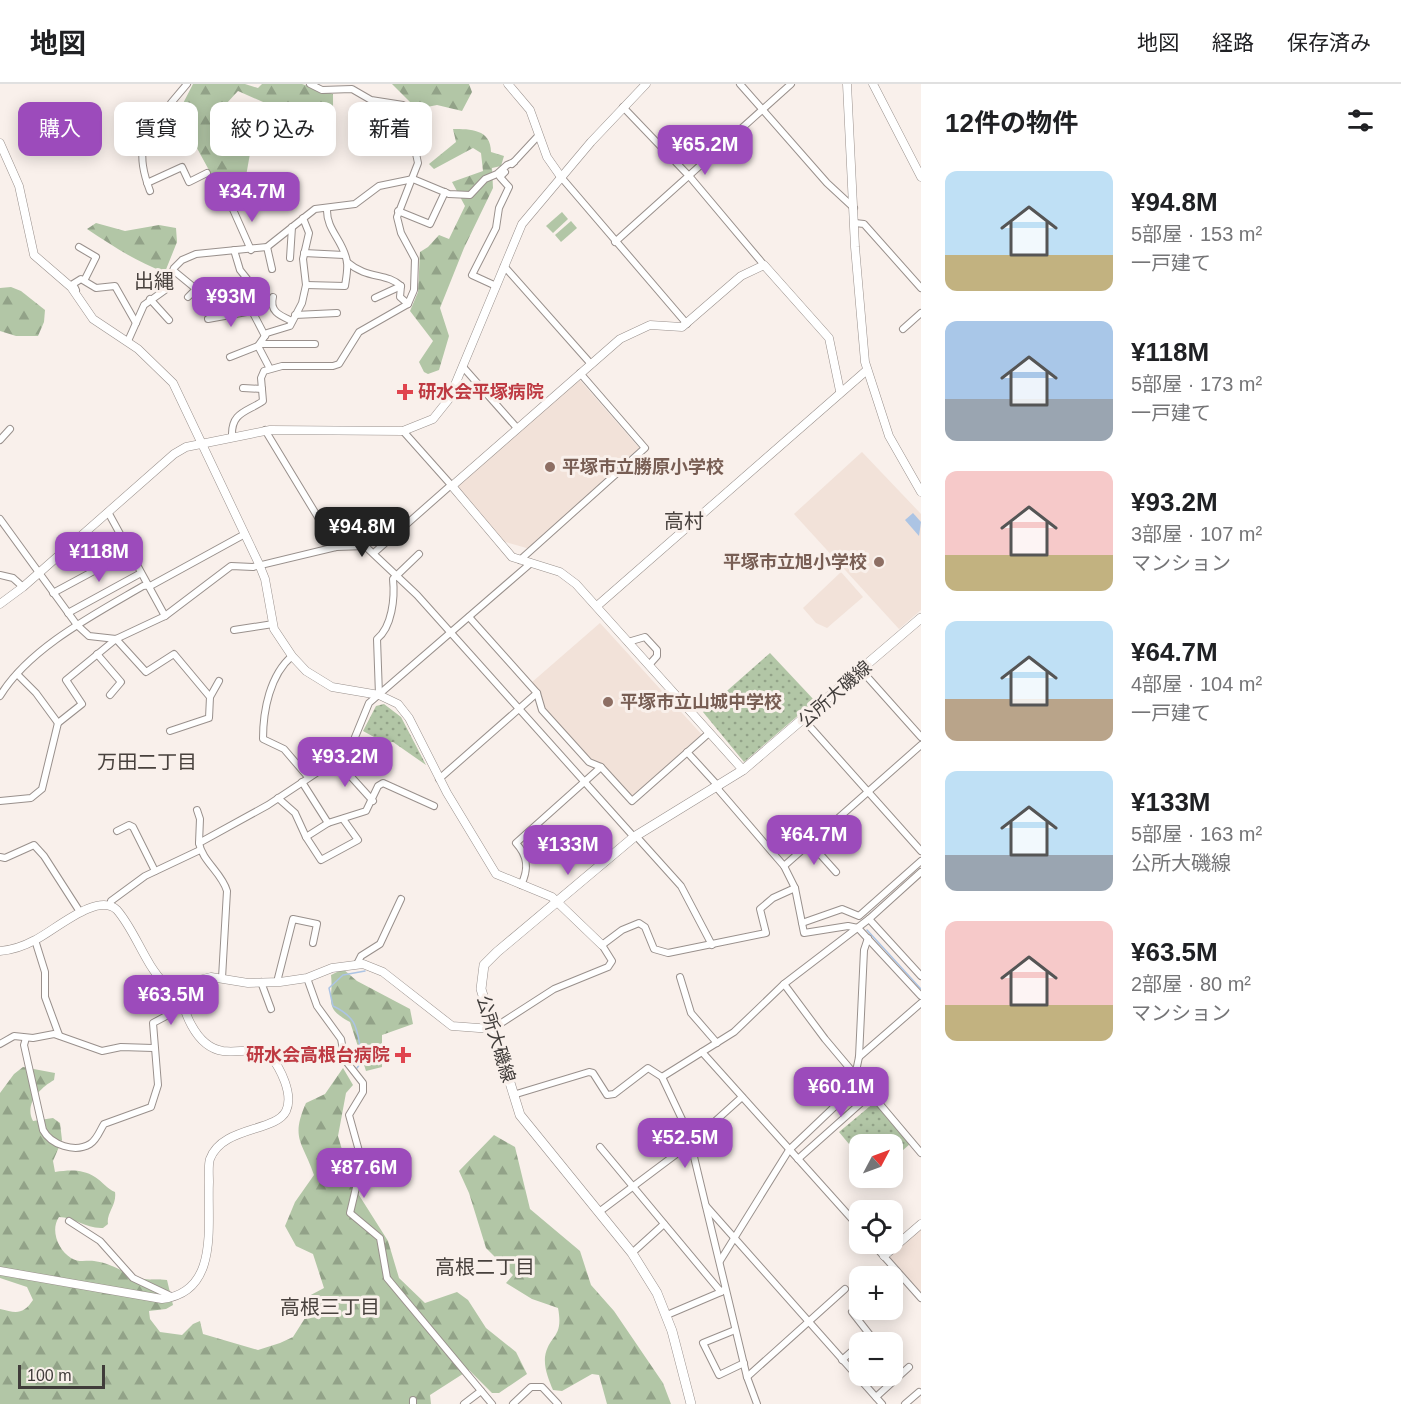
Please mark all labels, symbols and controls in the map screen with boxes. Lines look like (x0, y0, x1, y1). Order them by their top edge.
text: 地図 (30, 28, 86, 59)
text: 地図 (1137, 31, 1179, 54)
text: 経路 (1212, 31, 1254, 54)
text: 保存済み (1287, 31, 1371, 54)
chip: 購入 (18, 102, 102, 156)
chip: 賃貸 (114, 102, 198, 156)
chip: 絞り込み (210, 102, 336, 156)
chip: 新着 (348, 102, 432, 156)
icon: filters (1344, 104, 1377, 137)
text: 12件の物件 (945, 108, 1078, 138)
pin: ¥65.2M (656, 125, 754, 176)
text: ¥65.2M (672, 133, 738, 155)
pin: ¥34.7M (203, 172, 301, 223)
text: ¥34.7M (219, 180, 285, 202)
text: ¥94.8M (1131, 187, 1218, 217)
icon: home (993, 195, 1065, 267)
text: 5部屋 · 153 m² (1131, 223, 1262, 245)
text: 一戸建て (1131, 252, 1211, 274)
district label: 出縄 (134, 270, 174, 292)
pin: ¥93M (195, 277, 267, 328)
text: ¥93M (206, 285, 256, 307)
text: ¥118M (1131, 337, 1209, 367)
icon: home (993, 345, 1065, 417)
text: 5部屋 · 173 m² (1131, 373, 1262, 395)
place label: 研水会平塚病院 (418, 382, 544, 402)
marker: 研水会平塚病院 (396, 383, 414, 401)
text: 一戸建て (1131, 402, 1211, 424)
place label: 平塚市立勝原小学校 (562, 457, 724, 477)
marker: 平塚市立勝原小学校 (543, 460, 557, 474)
text: ¥93.2M (1131, 487, 1218, 517)
icon: home (993, 495, 1065, 567)
pin: ¥94.8M (313, 507, 411, 558)
district label: 高村 (664, 510, 704, 532)
text: ¥94.8M (329, 515, 395, 537)
text: 3部屋 · 107 m² (1131, 523, 1262, 545)
pin: ¥118M (57, 532, 141, 583)
text: ¥118M (69, 540, 129, 562)
place label: 平塚市立旭小学校 (723, 552, 867, 572)
text: マンション (1131, 552, 1231, 574)
marker: 平塚市立旭小学校 (872, 555, 886, 569)
text: ¥64.7M (1131, 637, 1218, 667)
icon: home (993, 645, 1065, 717)
street label: 公所大磯線 (794, 657, 876, 731)
text: 4部屋 · 104 m² (1131, 673, 1262, 695)
place label: 平塚市立山城中学校 (620, 692, 782, 712)
marker: 平塚市立山城中学校 (601, 695, 615, 709)
text: 一戸建て (1131, 702, 1211, 724)
pin: ¥93.2M (296, 737, 394, 788)
text: ¥93.2M (312, 745, 378, 767)
district label: 万田二丁目 (97, 751, 197, 773)
text: ¥133M (1131, 787, 1211, 817)
icon: home (993, 795, 1065, 867)
pin: ¥64.7M (765, 815, 863, 866)
text: ¥64.7M (781, 823, 847, 845)
text: 5部屋 · 163 m² (1131, 823, 1262, 845)
pin: ¥133M (526, 825, 610, 876)
text: ¥133M (537, 833, 599, 855)
text: 公所大磯線 (1131, 852, 1231, 874)
text: ¥63.5M (1131, 937, 1218, 967)
icon: home (993, 945, 1065, 1017)
text: 2部屋 · 80 m² (1131, 973, 1251, 995)
pin: ¥63.5M (122, 975, 220, 1026)
text: ¥63.5M (138, 983, 204, 1005)
street label: 公所大磯線 (473, 993, 519, 1085)
text: マンション (1131, 1002, 1231, 1024)
place label: 研水会高根台病院 (246, 1045, 390, 1065)
marker: 研水会高根台病院 (394, 1046, 412, 1064)
pin: ¥60.1M (792, 1067, 890, 1118)
text: ¥60.1M (808, 1075, 874, 1097)
pin: ¥52.5M (636, 1118, 734, 1169)
text: ¥52.5M (652, 1126, 718, 1148)
north arrow (849, 1134, 903, 1188)
map controls (849, 1134, 903, 1386)
pin: ¥87.6M (315, 1148, 413, 1199)
text: ¥87.6M (331, 1156, 397, 1178)
button: locate (849, 1200, 903, 1254)
district label: 高根二丁目 (435, 1256, 535, 1278)
button: + (849, 1266, 903, 1320)
district label: 高根三丁目 (280, 1296, 380, 1318)
button: − (849, 1332, 903, 1386)
scale bar (18, 1362, 105, 1390)
text: 100 m (27, 1367, 71, 1384)

